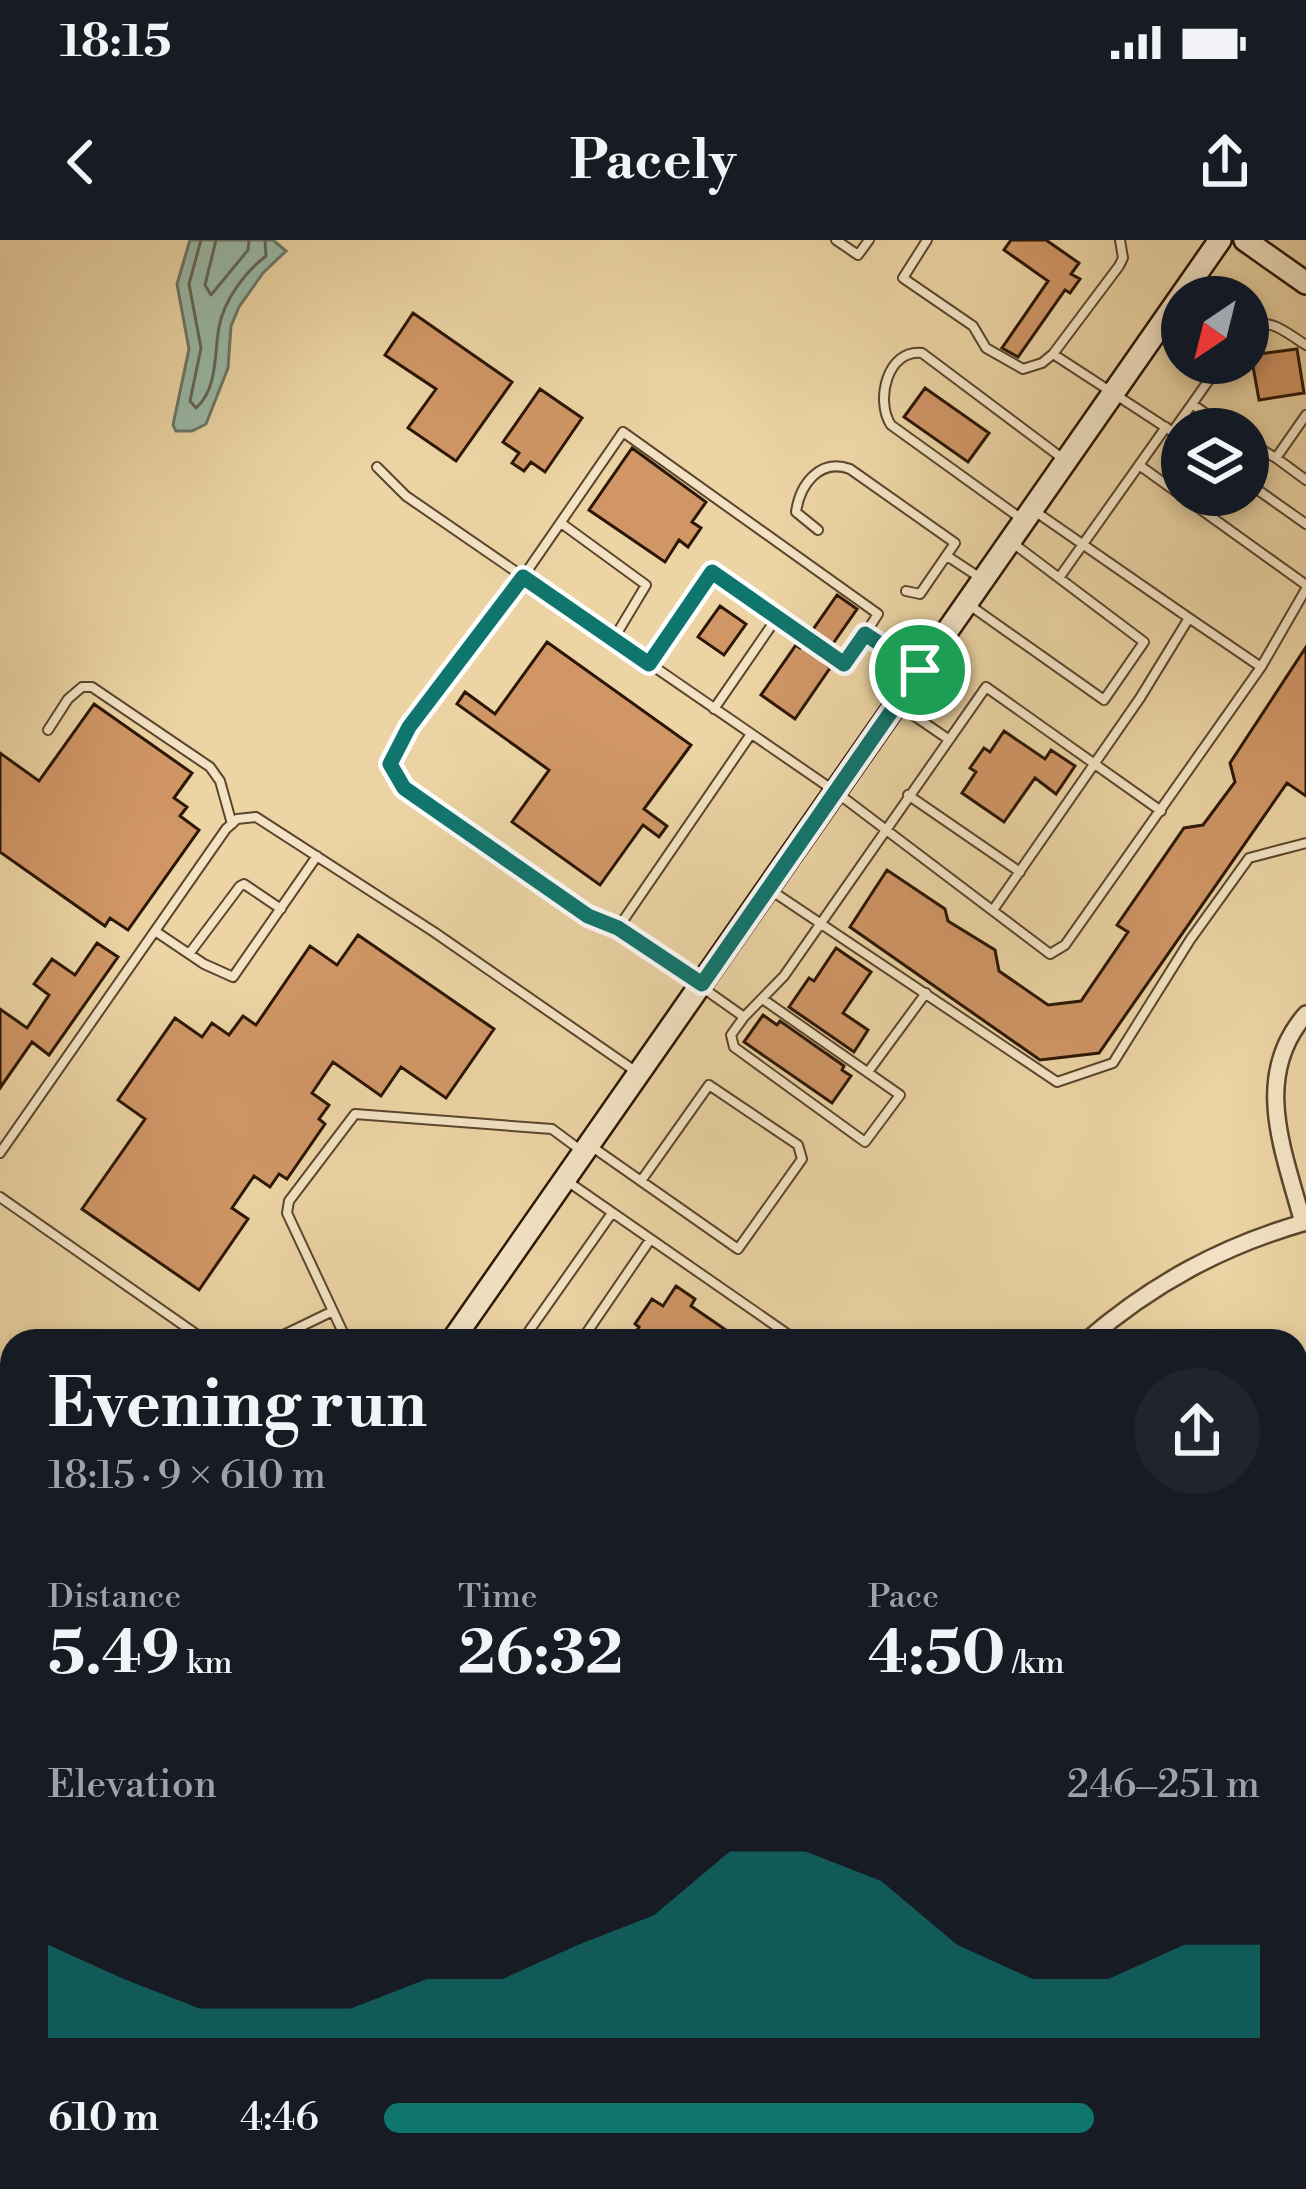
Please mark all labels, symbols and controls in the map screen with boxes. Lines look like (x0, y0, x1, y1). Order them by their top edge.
text: 18:15 (60, 14, 171, 71)
text: Pacely (570, 128, 736, 196)
icon: back (48, 129, 114, 195)
icon: share (1192, 129, 1258, 195)
north arrow (1161, 276, 1269, 384)
map controls (1161, 276, 1269, 516)
button: layers (1161, 408, 1269, 516)
pin (869, 619, 971, 721)
icon: arrive (887, 637, 953, 703)
text: Evening run (48, 1365, 427, 1448)
button: share (1134, 1368, 1260, 1494)
text: 18:15 · 9 × 610 m (48, 1452, 326, 1501)
text: Distance (48, 1577, 181, 1618)
text: Time (458, 1577, 537, 1618)
text: Pace (868, 1577, 939, 1618)
text: 5.49 (48, 1618, 180, 1693)
text: 26:32 (458, 1618, 623, 1693)
text: 4:50 (868, 1618, 1005, 1693)
text: km (180, 1643, 233, 1684)
text: /km (1005, 1643, 1065, 1684)
text: Elevation (48, 1761, 217, 1810)
text: 246–251 m (1067, 1761, 1260, 1810)
text: 610 m (48, 2094, 159, 2143)
text: 4:46 (240, 2094, 319, 2143)

